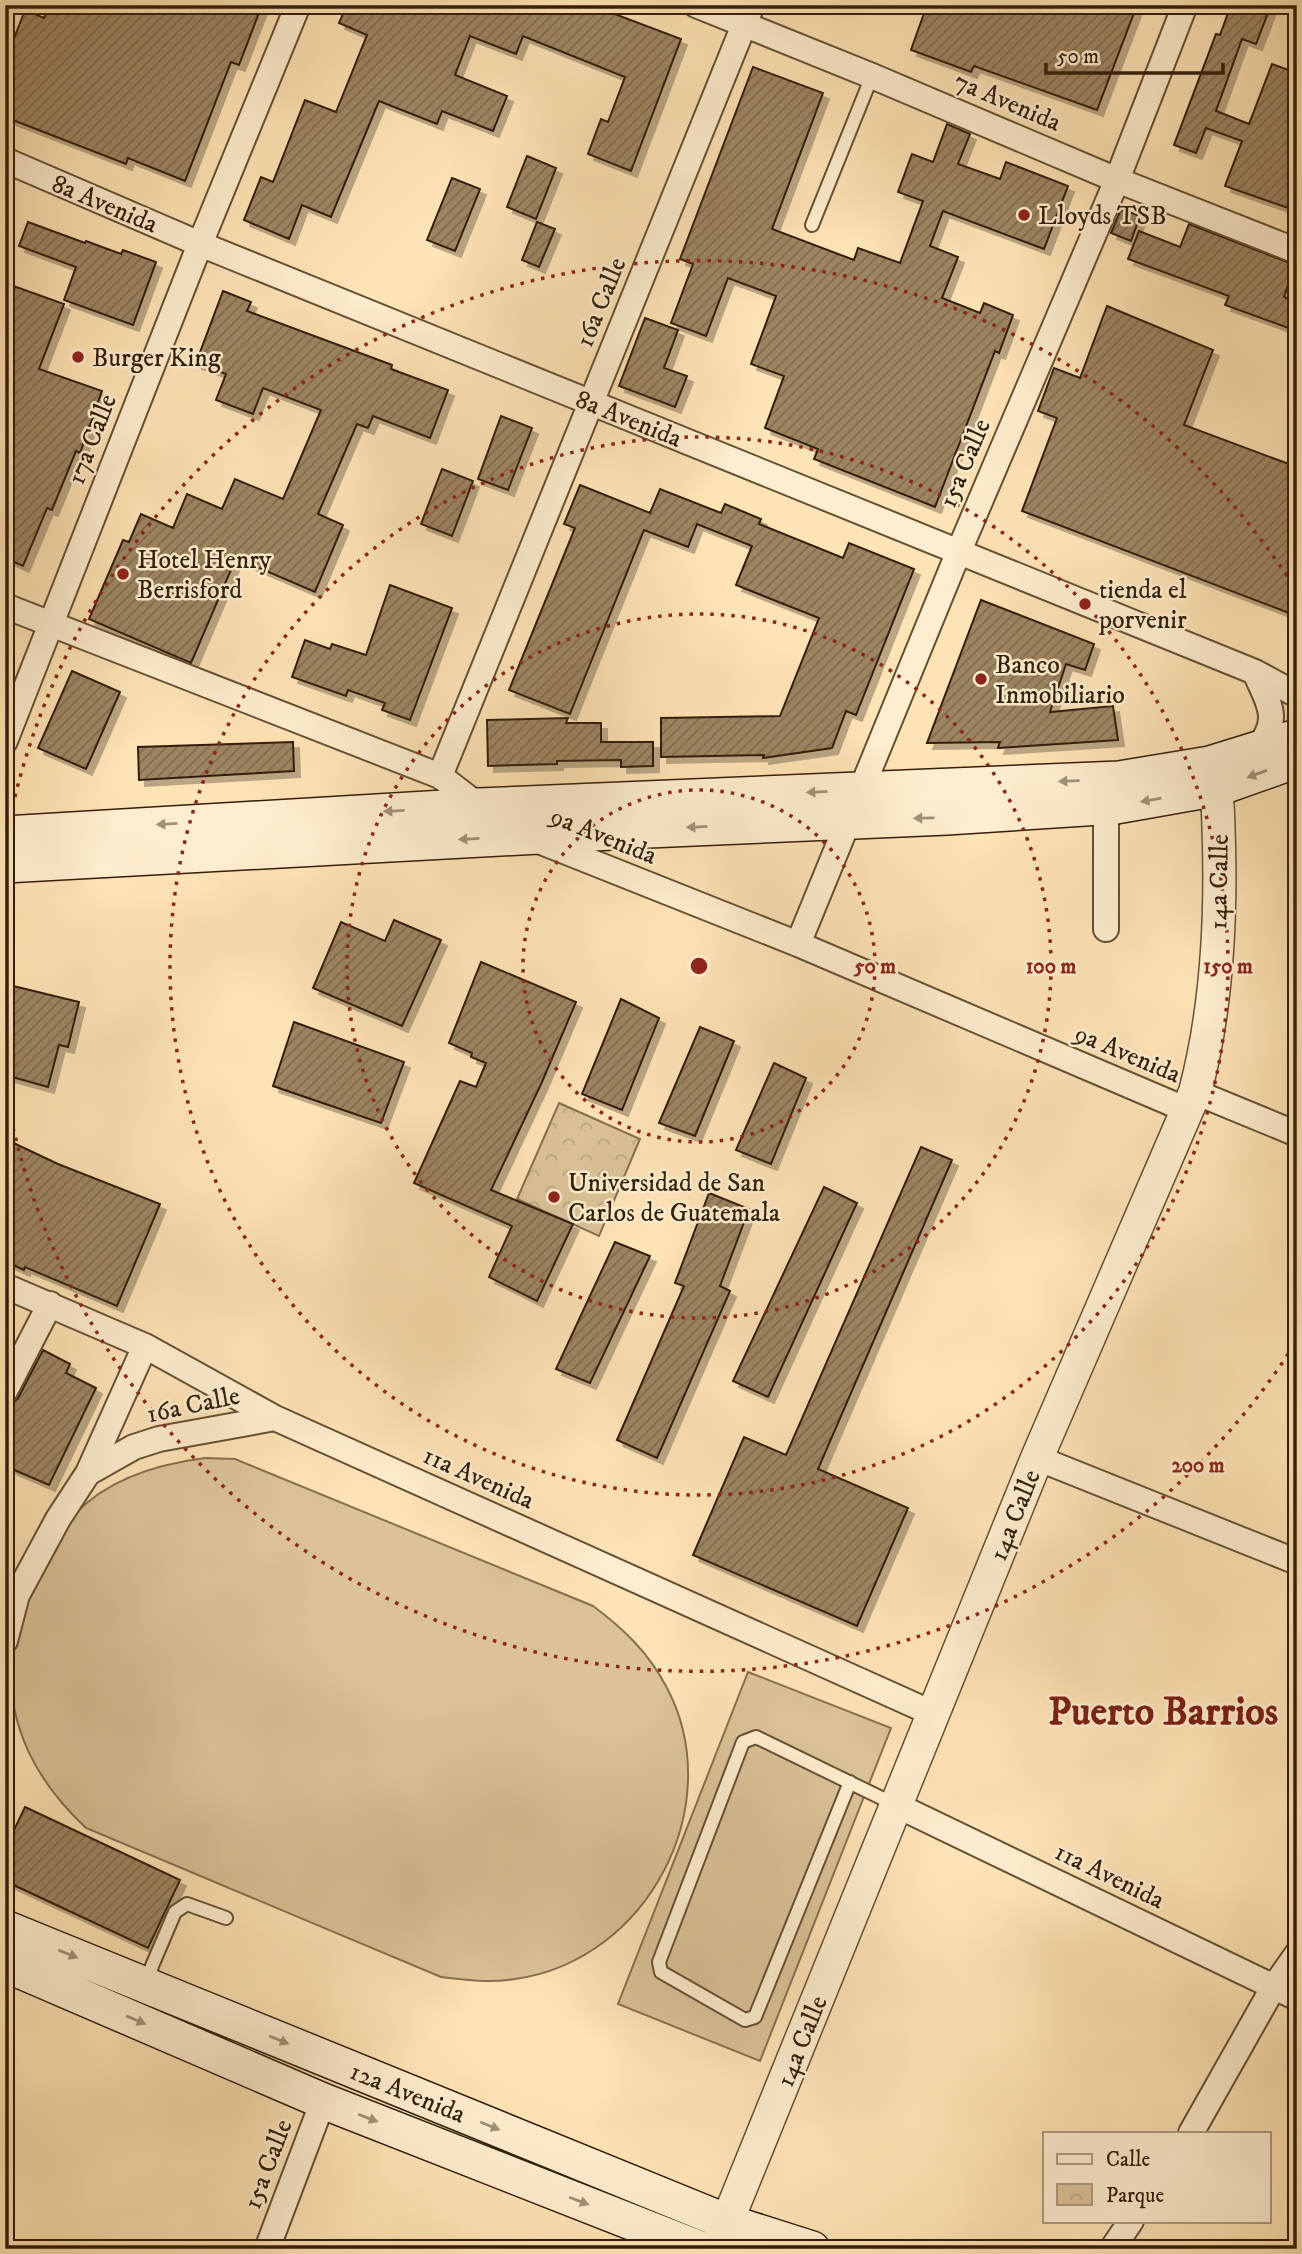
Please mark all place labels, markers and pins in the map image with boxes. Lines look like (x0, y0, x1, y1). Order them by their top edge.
place label: Lloyds TSB (1038, 200, 1167, 233)
marker: Lloyds TSB (1016, 207, 1032, 223)
place label: Burger King (92, 342, 221, 375)
marker: Burger King (70, 349, 86, 365)
place label: Hotel Henry Berrisford (137, 544, 272, 607)
marker: Hotel Henry Berrisford (115, 566, 131, 582)
place label: tienda el porvenir (1098, 574, 1187, 637)
marker: tienda el porvenir (1077, 596, 1093, 612)
place label: Banco Inmobiliario (995, 649, 1125, 712)
marker: Banco Inmobiliario (973, 671, 989, 687)
centre of rings (687, 954, 711, 978)
place label: Universidad de San Carlos de Guatemala (568, 1167, 780, 1230)
marker: Universidad de San Carlos de Guatemala (546, 1189, 562, 1205)

